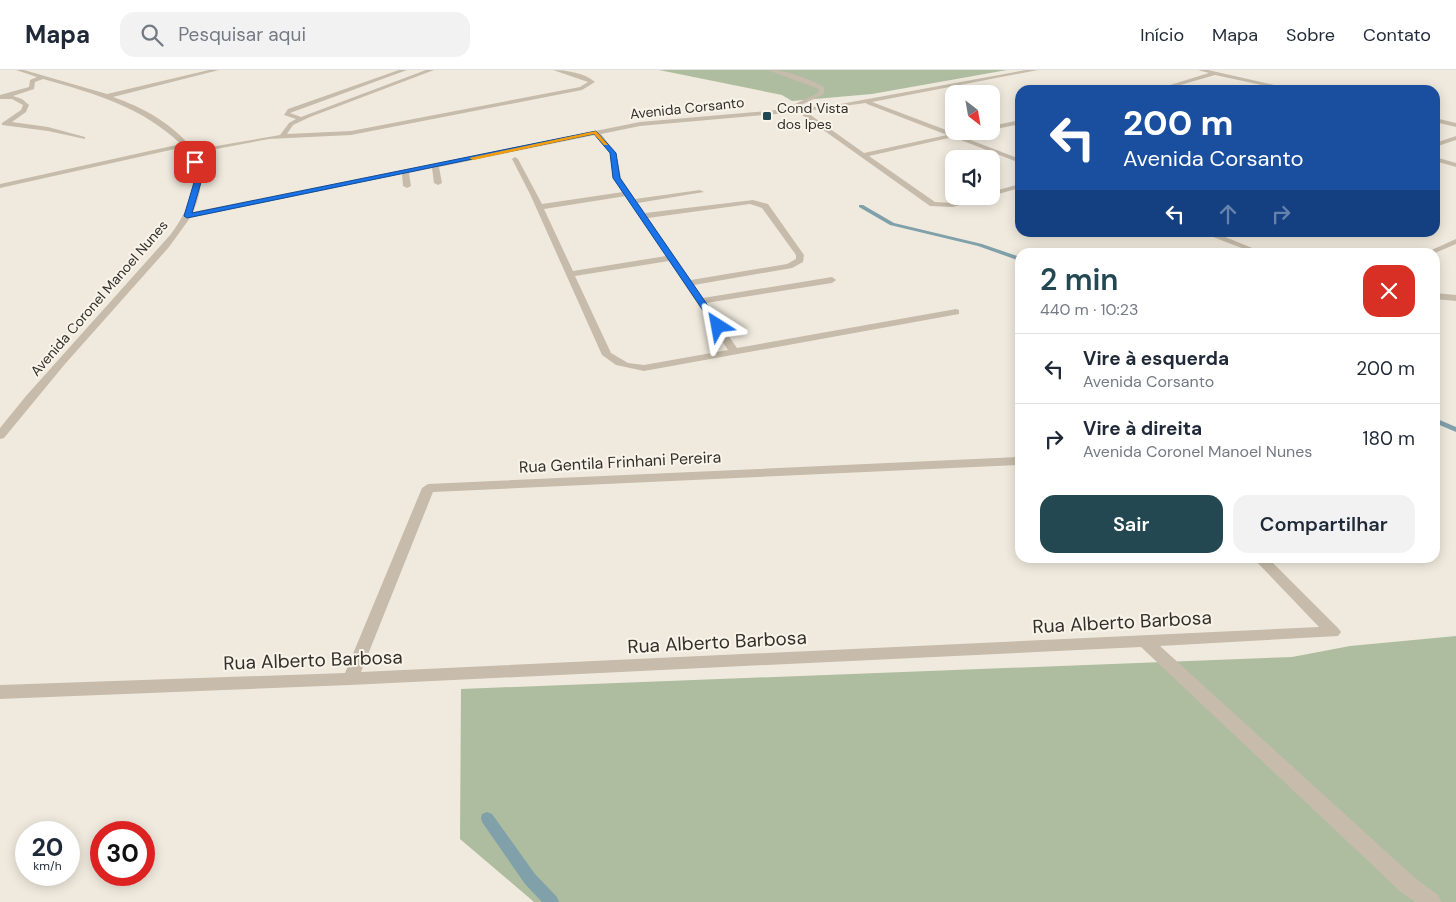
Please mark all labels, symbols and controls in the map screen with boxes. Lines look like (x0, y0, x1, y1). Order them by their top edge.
search box (120, 12, 470, 57)
text: Mapa (25, 19, 90, 50)
icon: search (138, 21, 166, 49)
text: Pesquisar aqui (178, 22, 306, 47)
text: Início (1140, 23, 1184, 47)
text: Mapa (1212, 23, 1258, 47)
text: Sobre (1286, 23, 1335, 47)
text: Contato (1363, 23, 1431, 47)
north arrow (945, 85, 1000, 140)
map controls (945, 85, 1000, 205)
street label: Avenida Corsanto (629, 93, 745, 123)
place label: Cond Vista dos Ipes (777, 99, 848, 133)
text: 200 m (1123, 100, 1234, 146)
icon: left (1040, 105, 1105, 170)
marker: Cond Vista dos Ipes (761, 110, 773, 122)
pin (174, 141, 216, 183)
text: Avenida Corsanto (1123, 144, 1304, 173)
icon: arrive (181, 148, 209, 176)
button: sound (945, 150, 1000, 205)
icon: left (1161, 200, 1189, 228)
icon: ahead (1214, 200, 1242, 228)
icon: right (1267, 200, 1295, 228)
street label: Avenida Coronel Manoel Nunes (26, 216, 172, 380)
text: 2 min (1040, 260, 1118, 299)
button: close (1363, 265, 1415, 317)
position arrow (691, 299, 743, 351)
text: 440 m · 10:23 (1040, 299, 1138, 320)
text: Vire à esquerda (1083, 346, 1229, 371)
icon: left (1040, 355, 1068, 383)
text: 200 m (1356, 356, 1415, 381)
text: Avenida Corsanto (1083, 371, 1214, 392)
text: Vire à direita (1083, 416, 1202, 441)
icon: right (1040, 425, 1068, 453)
text: 180 m (1363, 426, 1415, 451)
text: Avenida Coronel Manoel Nunes (1083, 441, 1312, 462)
street label: Rua Gentila Frinhani Pereira (518, 446, 722, 478)
button: Sair (1040, 495, 1223, 553)
button: Compartilhar (1233, 495, 1415, 553)
street label: Rua Alberto Barbosa (1032, 605, 1212, 639)
street label: Rua Alberto Barbosa (627, 625, 807, 659)
street label: Rua Alberto Barbosa (223, 644, 403, 676)
speed limit sign: 30 (90, 821, 155, 886)
text: 20 (32, 831, 63, 864)
text: km/h (33, 858, 62, 874)

